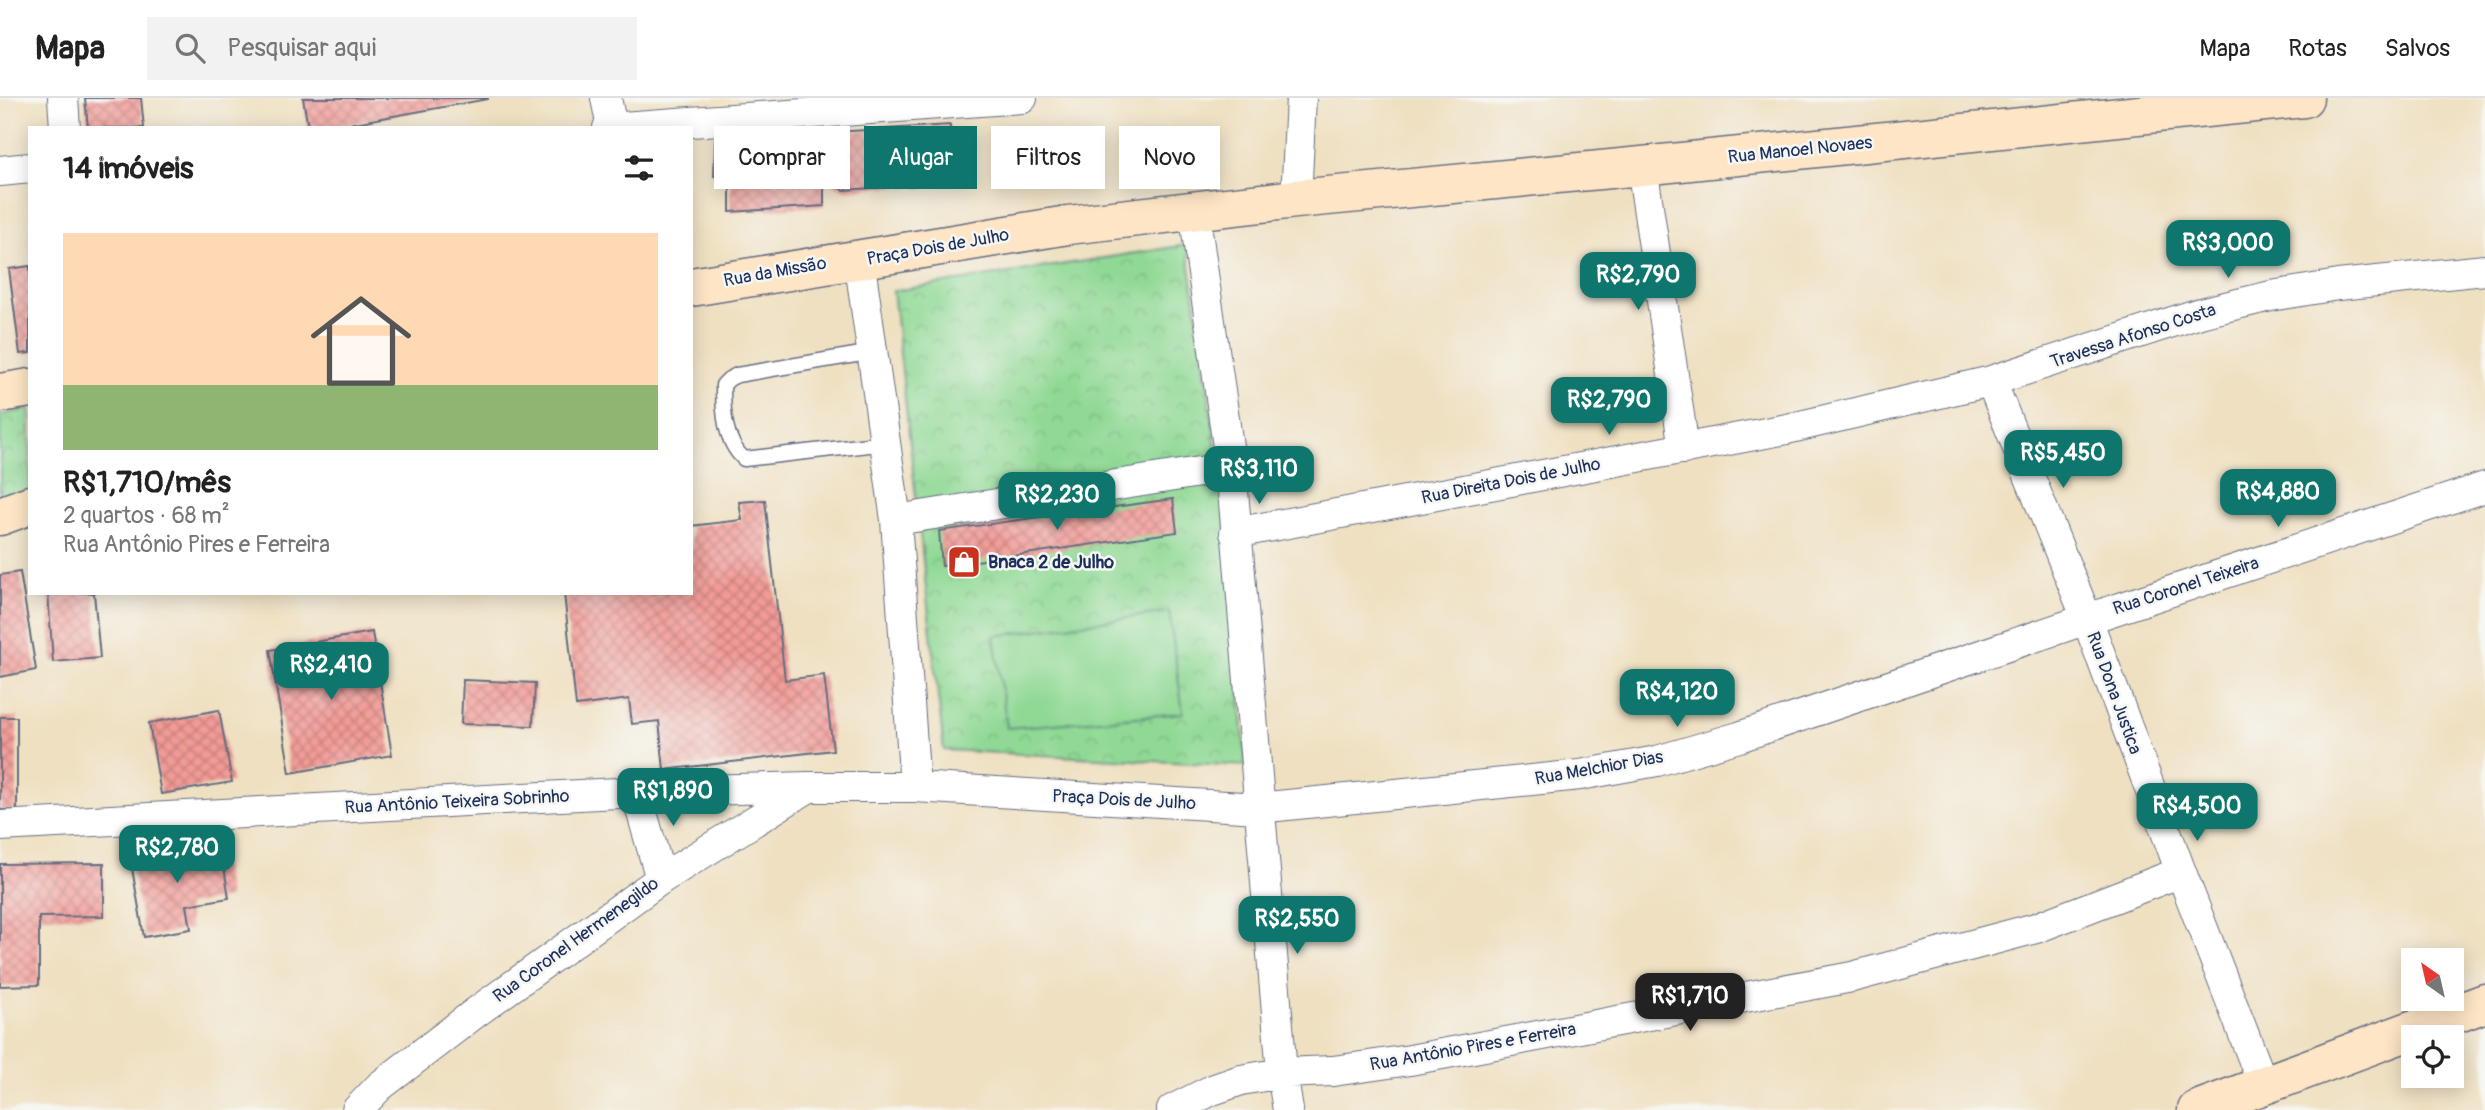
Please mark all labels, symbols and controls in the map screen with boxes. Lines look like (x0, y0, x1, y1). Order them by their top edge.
search box (147, 17, 637, 80)
text: Mapa (35, 28, 105, 69)
icon: search (171, 29, 209, 67)
text: Pesquisar aqui (227, 32, 376, 64)
text: Mapa (2199, 34, 2250, 63)
text: Rotas (2288, 34, 2347, 63)
text: Salvos (2385, 34, 2450, 63)
chip: Comprar (714, 126, 850, 189)
chip: Alugar (864, 126, 977, 189)
chip: Filtros (991, 126, 1105, 189)
chip: Novo (1119, 126, 1220, 189)
street label: Rua Manoel Novaes (1727, 131, 1873, 169)
icon: filters (620, 149, 658, 187)
text: 14 imóveis (63, 150, 193, 187)
pin: R$3,000 (2163, 220, 2293, 280)
street label: Praça Dois de Julho (865, 223, 1011, 271)
text: R$3,000 (2182, 228, 2274, 257)
street label: Rua da Missão (722, 252, 829, 292)
pin: R$2,790 (1573, 252, 1703, 312)
text: R$2,790 (1596, 260, 1680, 289)
icon: home (298, 278, 424, 404)
street label: Travessa Afonso Costa (2047, 298, 2219, 374)
pin: R$2,790 (1544, 378, 1674, 437)
text: R$2,790 (1567, 385, 1651, 414)
pin: R$5,450 (1998, 430, 2128, 490)
text: R$5,450 (2020, 438, 2106, 467)
pin: R$3,110 (1194, 446, 1324, 506)
street label: Rua Direita Dois de Julho (1420, 452, 1603, 510)
text: R$3,110 (1220, 454, 1298, 483)
text: R$1,710/mês (63, 464, 231, 501)
pin: R$4,880 (2213, 470, 2343, 529)
pin: R$2,230 (992, 472, 1122, 532)
text: R$4,880 (2236, 477, 2320, 506)
text: R$2,230 (1014, 480, 1100, 509)
text: 2 quartos · 68 m² (63, 501, 230, 530)
text: Rua Antônio Pires e Ferreira (63, 530, 330, 559)
shop icon: Bnaca 2 de Julho (945, 543, 983, 581)
place label: Bnaca 2 de Julho (988, 551, 1114, 574)
street label: Rua Coronel Teixeira (2110, 552, 2262, 620)
street label: Rua Dona Justica (2081, 629, 2147, 757)
pin: R$2,410 (266, 642, 396, 702)
text: R$2,410 (290, 650, 372, 679)
pin: R$4,120 (1612, 670, 1742, 729)
text: R$4,120 (1636, 677, 1718, 706)
street label: Rua Melchior Dias (1533, 745, 1665, 791)
pin: R$1,890 (608, 768, 738, 828)
text: R$1,890 (633, 776, 713, 805)
pin: R$4,500 (2132, 784, 2262, 843)
street label: Rua Antônio Teixeira Sobrinho (344, 785, 570, 819)
street label: Praça Dois de Julho (1052, 785, 1197, 815)
text: R$4,500 (2153, 791, 2241, 820)
pin: R$2,780 (112, 826, 242, 885)
text: R$2,780 (135, 833, 219, 862)
street label: Rua Coronel Hermenegildo (489, 872, 664, 1008)
pin: R$2,550 (1232, 896, 1362, 956)
text: R$2,550 (1254, 904, 1340, 933)
north arrow (2401, 948, 2464, 1012)
map controls (2401, 948, 2464, 1088)
pin: R$1,710 (1625, 974, 1755, 1033)
text: R$1,710 (1651, 981, 1729, 1010)
street label: Rua Antônio Pires e Ferreira (1368, 1018, 1578, 1076)
button: locate (2401, 1025, 2464, 1088)

